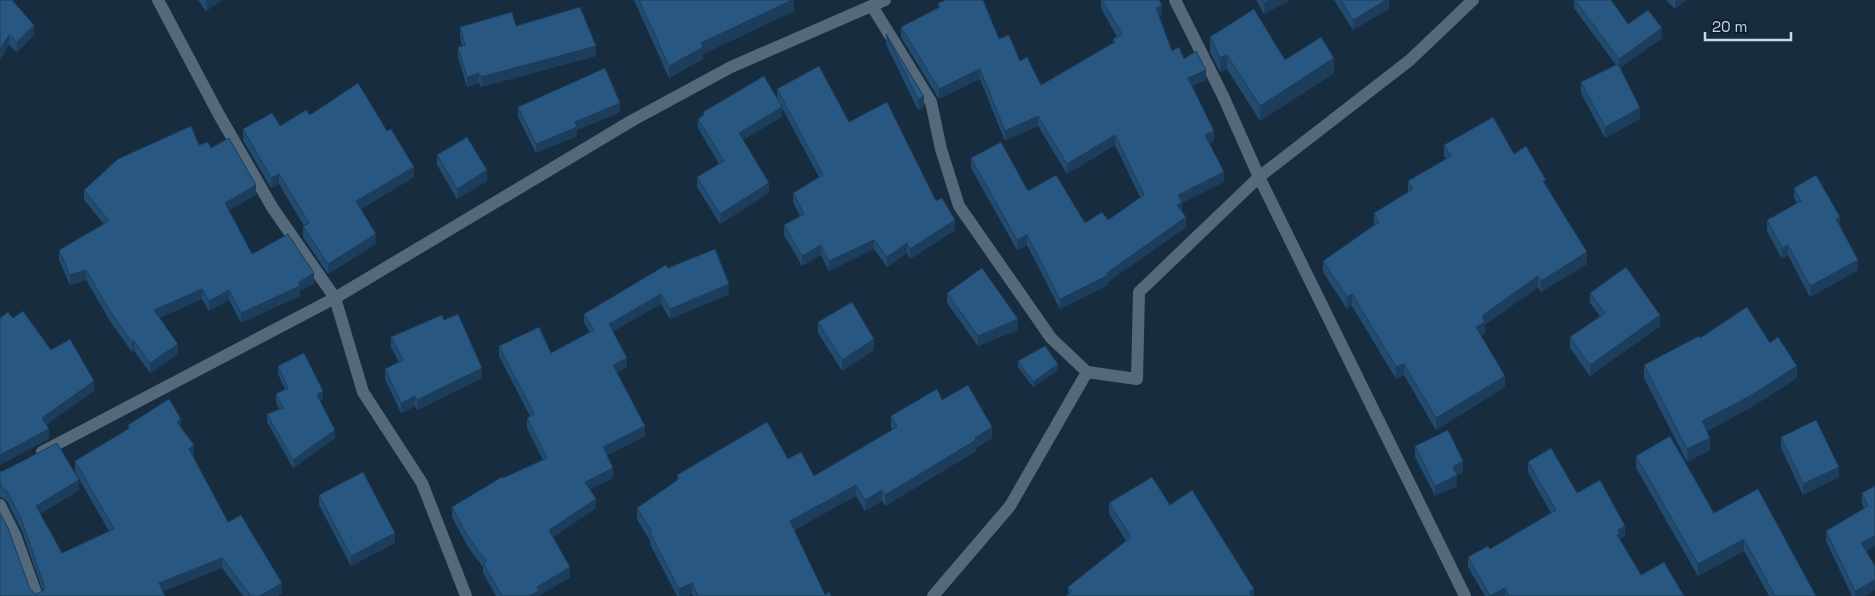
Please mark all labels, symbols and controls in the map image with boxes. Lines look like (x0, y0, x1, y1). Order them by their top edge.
scale bar (1705, 10, 1791, 42)
text: 20 m (1712, 17, 1747, 36)

